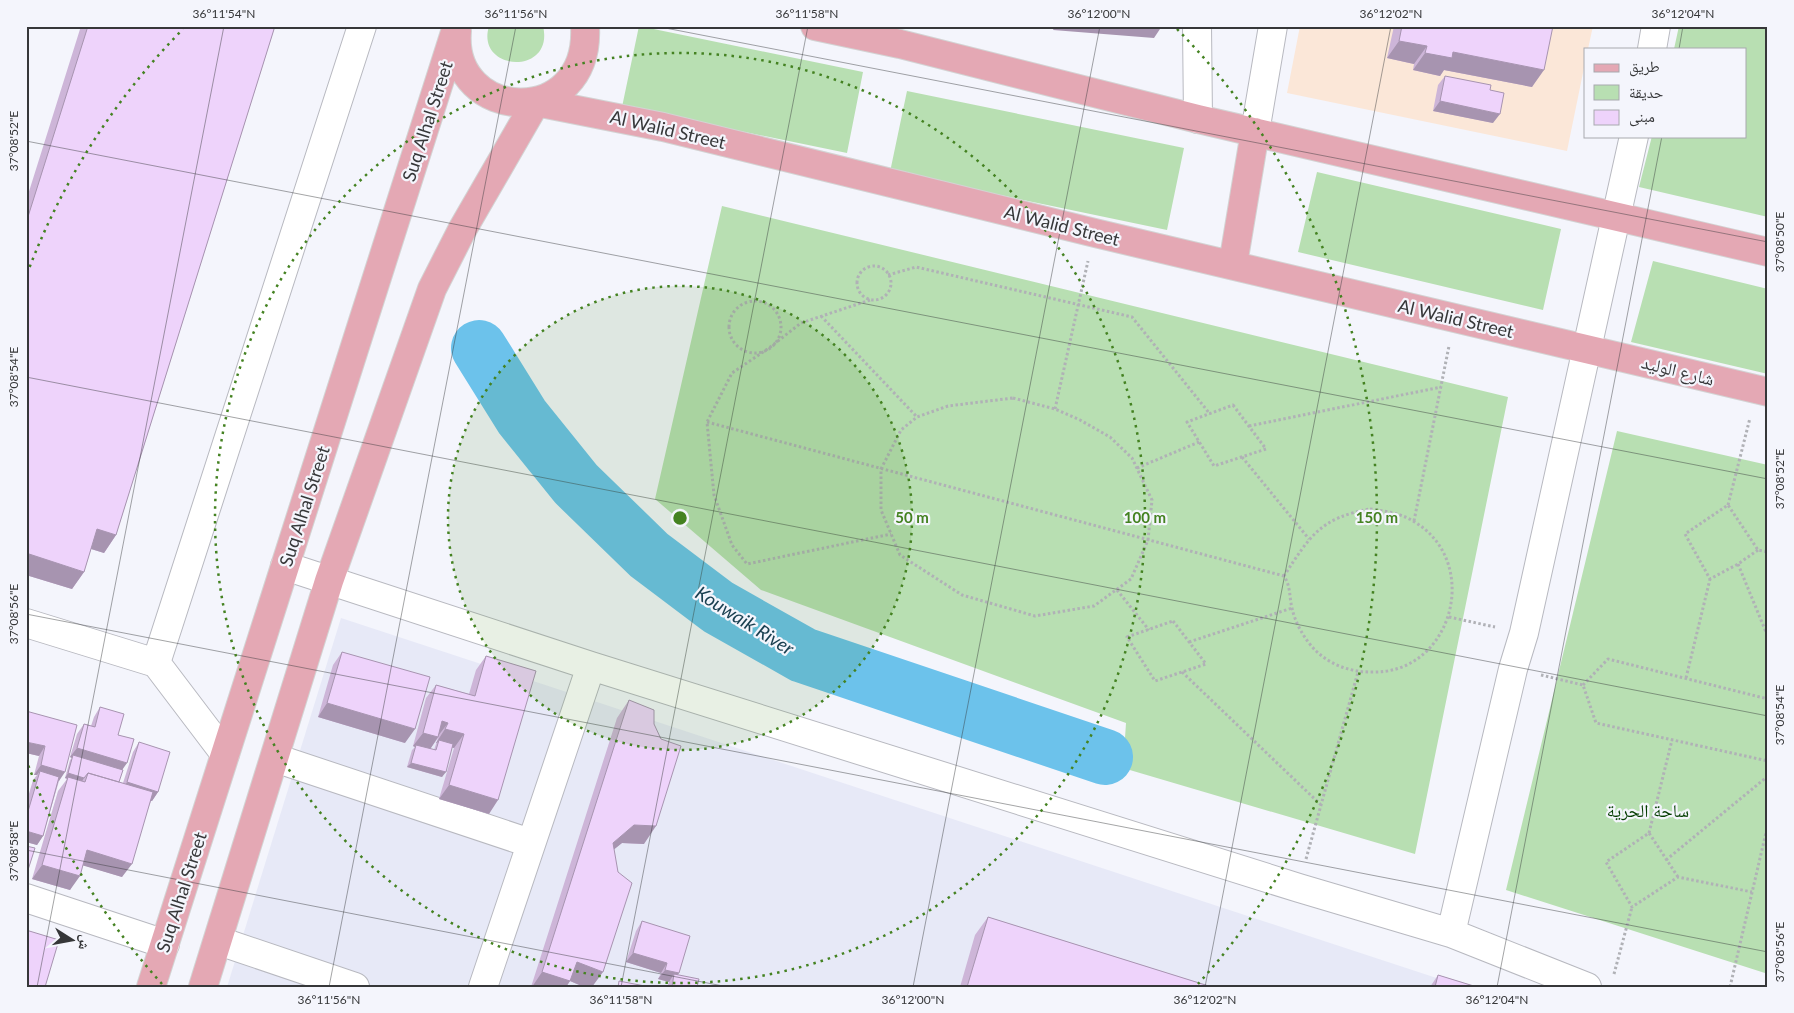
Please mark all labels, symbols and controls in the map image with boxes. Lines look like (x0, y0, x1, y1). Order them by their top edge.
text: 36°11'54"N (193, 6, 255, 21)
text: 36°11'56"N (485, 6, 547, 21)
text: 36°11'58"N (776, 6, 838, 21)
text: 36°12'00"N (1068, 6, 1130, 21)
text: 36°12'02"N (1360, 6, 1422, 21)
text: 36°12'04"N (1652, 6, 1714, 21)
legend (1584, 48, 1746, 138)
street label: Suq Alhal Street (397, 57, 457, 184)
text: طريق (1629, 57, 1660, 77)
text: حديقة (1629, 83, 1664, 101)
street label: Al Walid Street (608, 105, 728, 153)
text: مبنى (1629, 107, 1655, 127)
text: 37°08'52"E (6, 111, 21, 171)
street label: Al Walid Street (1002, 200, 1122, 250)
text: 37°08'50"E (1772, 212, 1787, 272)
street label: Al Walid Street (1396, 294, 1516, 342)
text: 37°08'54"E (6, 347, 21, 407)
street label: شارع الوليد (1639, 350, 1717, 391)
street label: Suq Alhal Street (274, 442, 334, 569)
text: 37°08'52"E (1772, 449, 1787, 509)
text: 50 m (895, 508, 929, 526)
text: 100 m (1124, 508, 1166, 526)
text: 150 m (1356, 508, 1398, 526)
centre of rings (671, 509, 689, 527)
water label: Kouwaik River (692, 581, 799, 660)
text: 37°08'56"E (6, 584, 21, 644)
text: 37°08'54"E (1772, 685, 1787, 745)
park label: ساحة الحرية (1607, 799, 1689, 821)
text: 37°08'58"E (6, 821, 21, 881)
street label: Suq Alhal Street (151, 828, 211, 955)
north arrow (48, 916, 98, 966)
text: 37°08'56"E (1772, 922, 1787, 982)
text: ش (74, 933, 95, 952)
text: 36°11'56"N (298, 992, 360, 1007)
text: 36°11'58"N (590, 992, 652, 1007)
text: 36°12'00"N (882, 992, 944, 1007)
text: 36°12'02"N (1174, 992, 1236, 1007)
text: 36°12'04"N (1466, 992, 1528, 1007)

